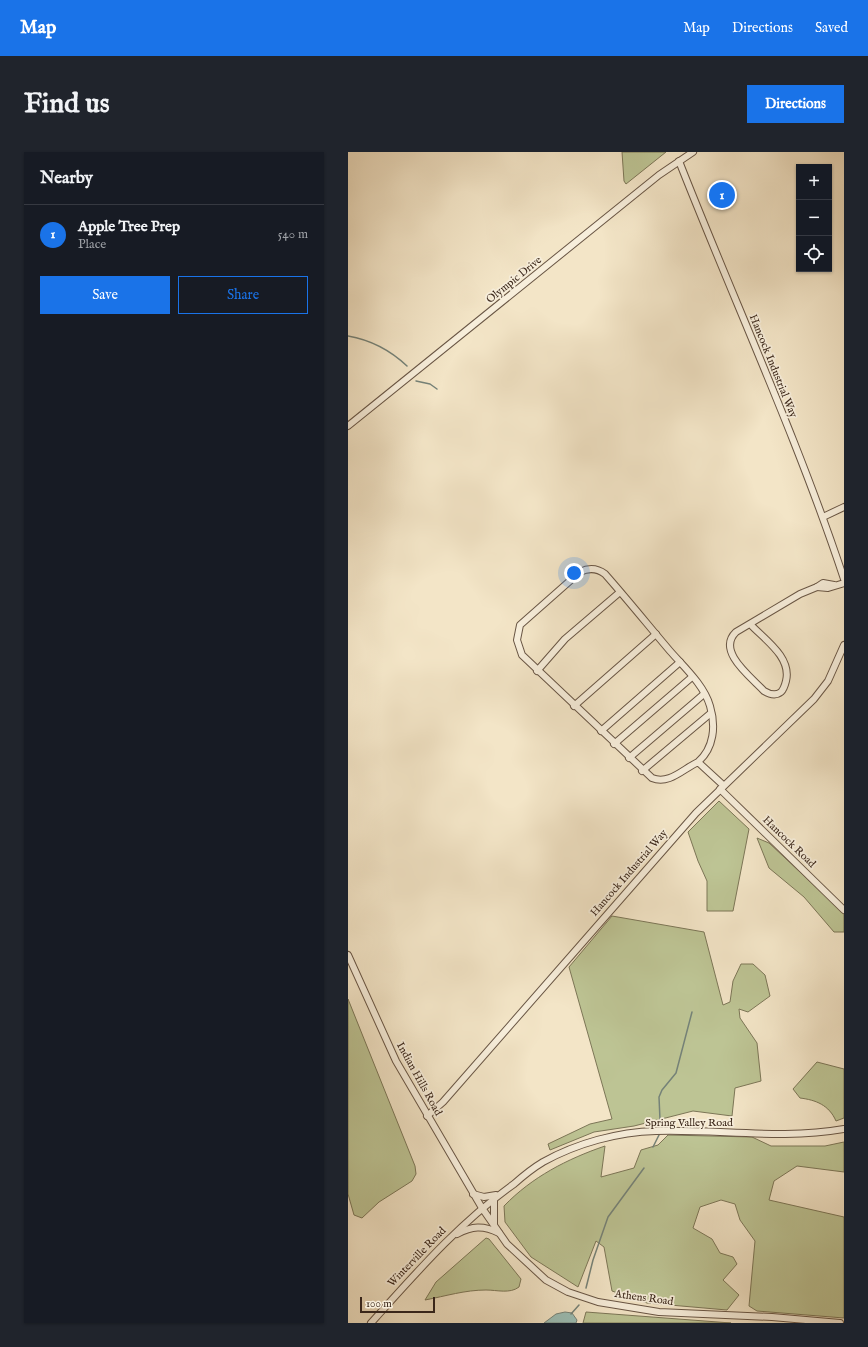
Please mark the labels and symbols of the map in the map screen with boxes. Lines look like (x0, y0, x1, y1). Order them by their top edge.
pin: 1 (709, 180, 735, 210)
street label: Olympic Drive (483, 253, 545, 307)
street label: Hancock Industrial Way (746, 312, 800, 420)
your location (564, 563, 584, 583)
street label: Hancock Road (759, 813, 819, 871)
street label: Hancock Industrial Way (587, 826, 671, 919)
street label: Indian Hills Road (393, 1040, 445, 1118)
street label: Spring Valley Road (645, 1116, 733, 1130)
street label: Winterville Road (385, 1224, 449, 1290)
street label: Athens Road (613, 1287, 674, 1309)
scale bar (360, 1295, 435, 1314)

